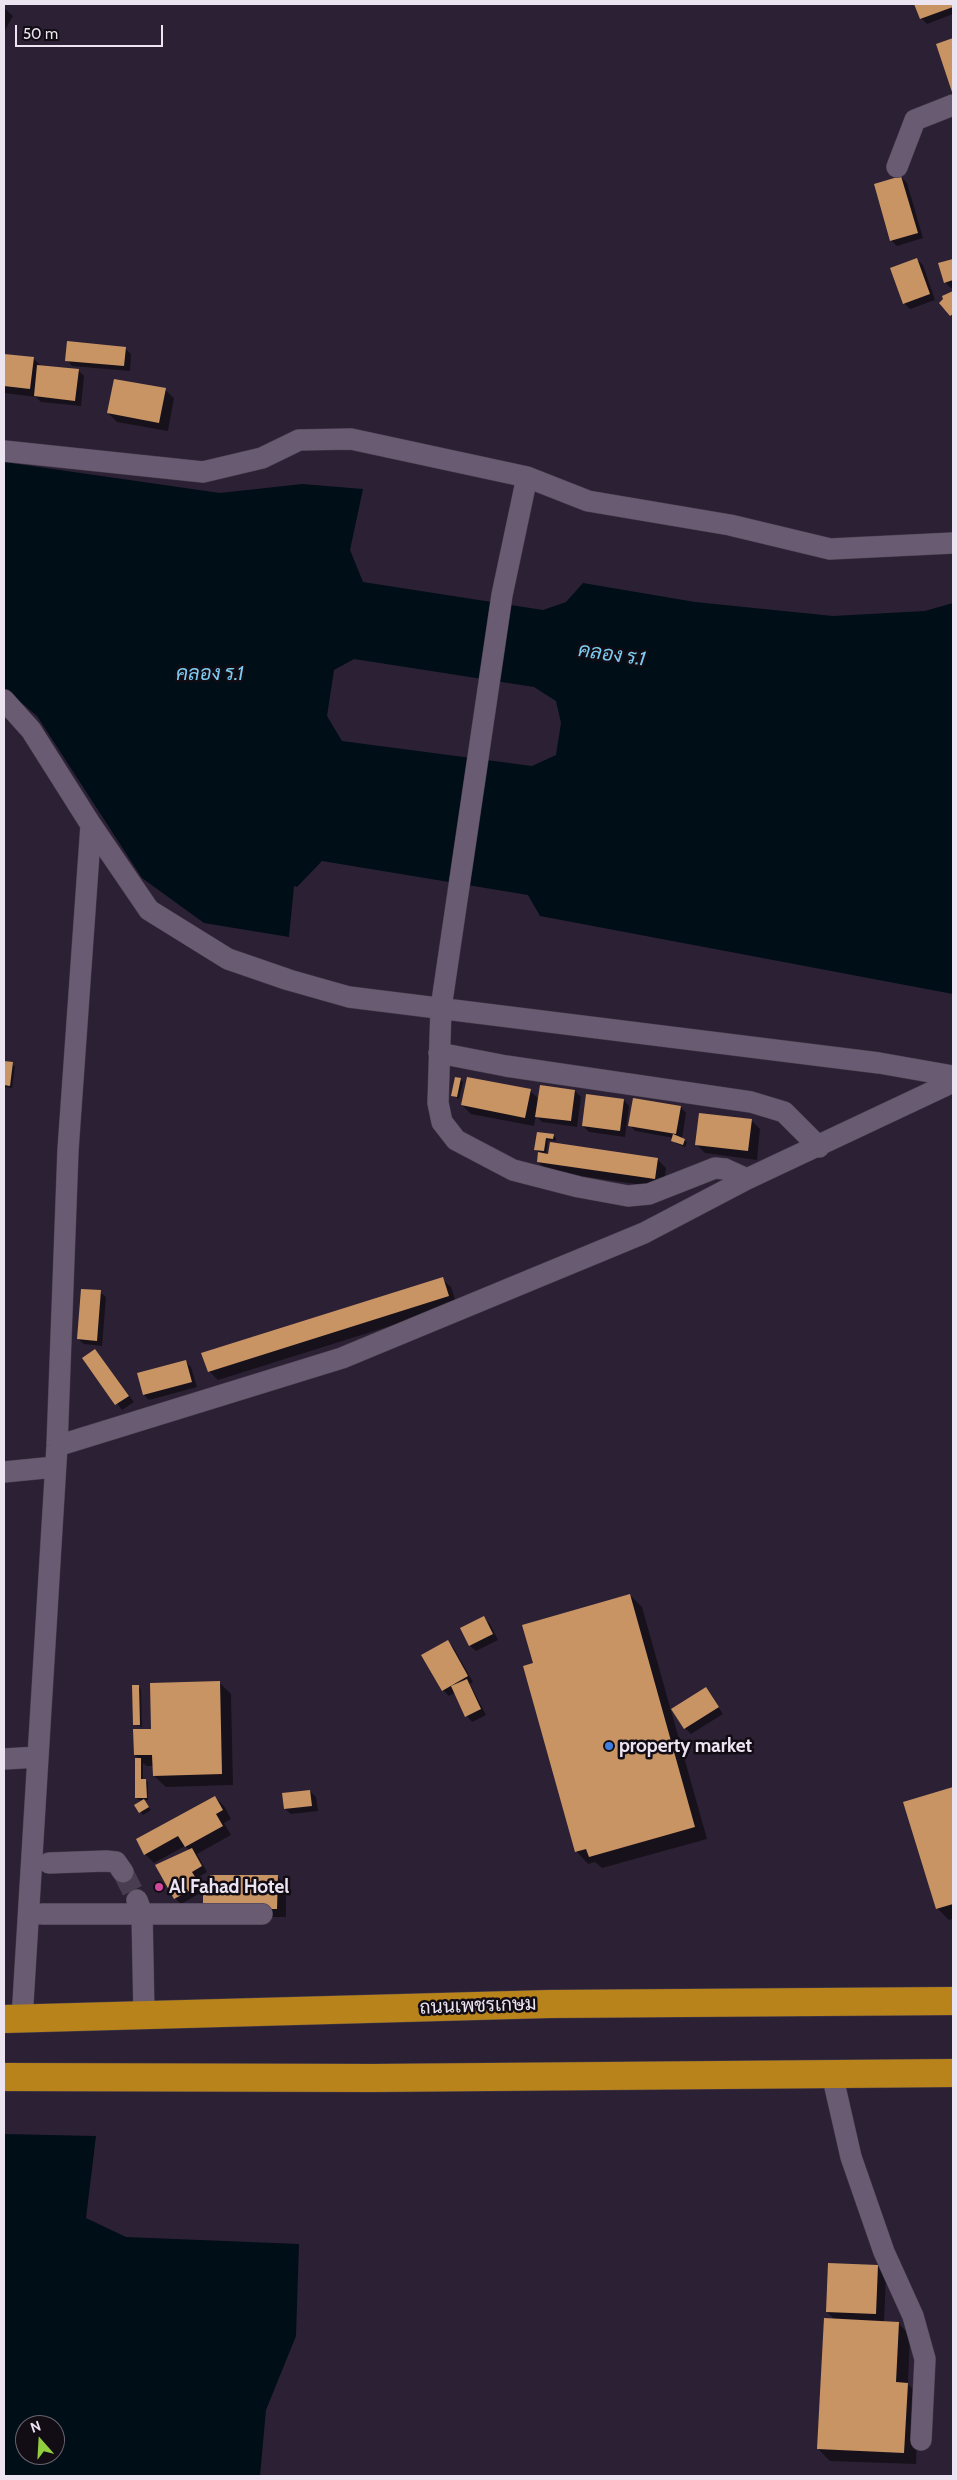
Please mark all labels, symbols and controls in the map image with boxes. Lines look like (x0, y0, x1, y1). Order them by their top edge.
scale bar (18, 15, 165, 47)
text: 50 m (23, 25, 58, 43)
water label: คลอง ร.1 (577, 638, 647, 672)
water label: คลอง ร.1 (176, 662, 244, 686)
place label: property market (619, 1735, 752, 1757)
marker: property market (603, 1740, 615, 1752)
place label: Al Fahad Hotel (169, 1876, 289, 1898)
marker: Al Fahad Hotel (153, 1881, 165, 1893)
street label: ถนนเพชรเกษม (419, 1993, 537, 2019)
north arrow (15, 2415, 65, 2465)
text: N (28, 2417, 43, 2437)

